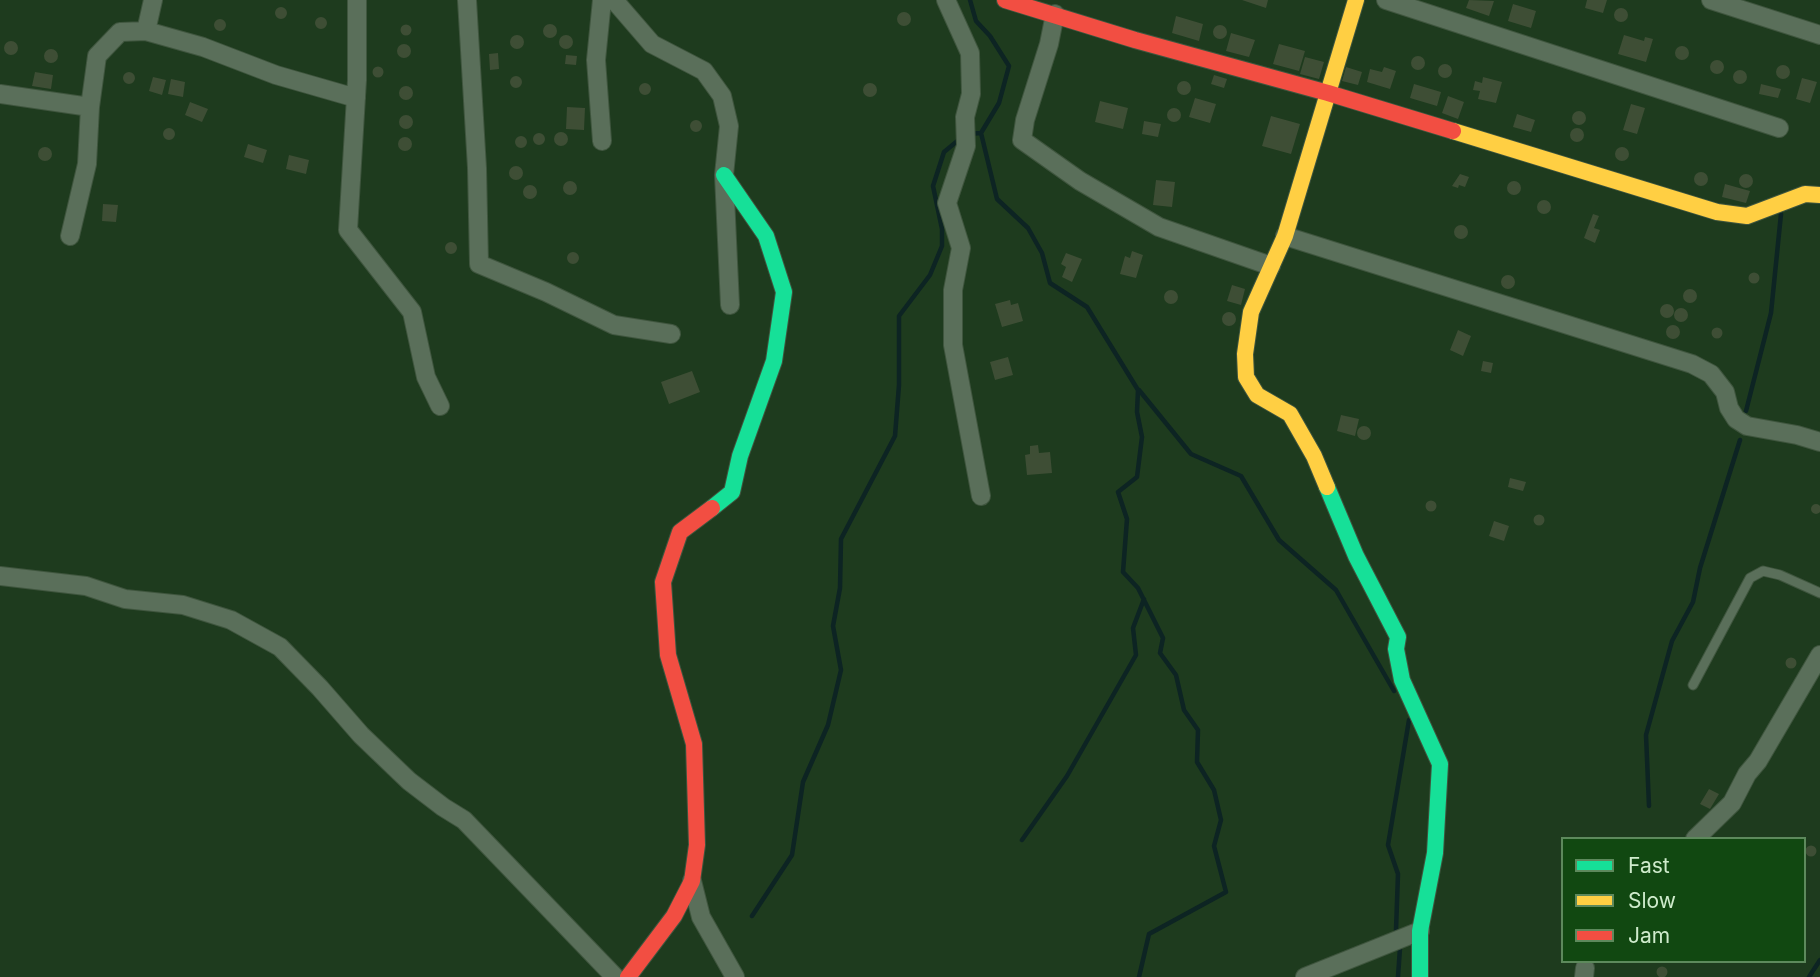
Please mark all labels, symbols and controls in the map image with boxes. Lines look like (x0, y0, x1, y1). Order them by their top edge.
legend (1561, 837, 1806, 963)
text: Fast (1628, 853, 1670, 878)
text: Slow (1628, 888, 1676, 913)
text: Jam (1628, 923, 1670, 948)

